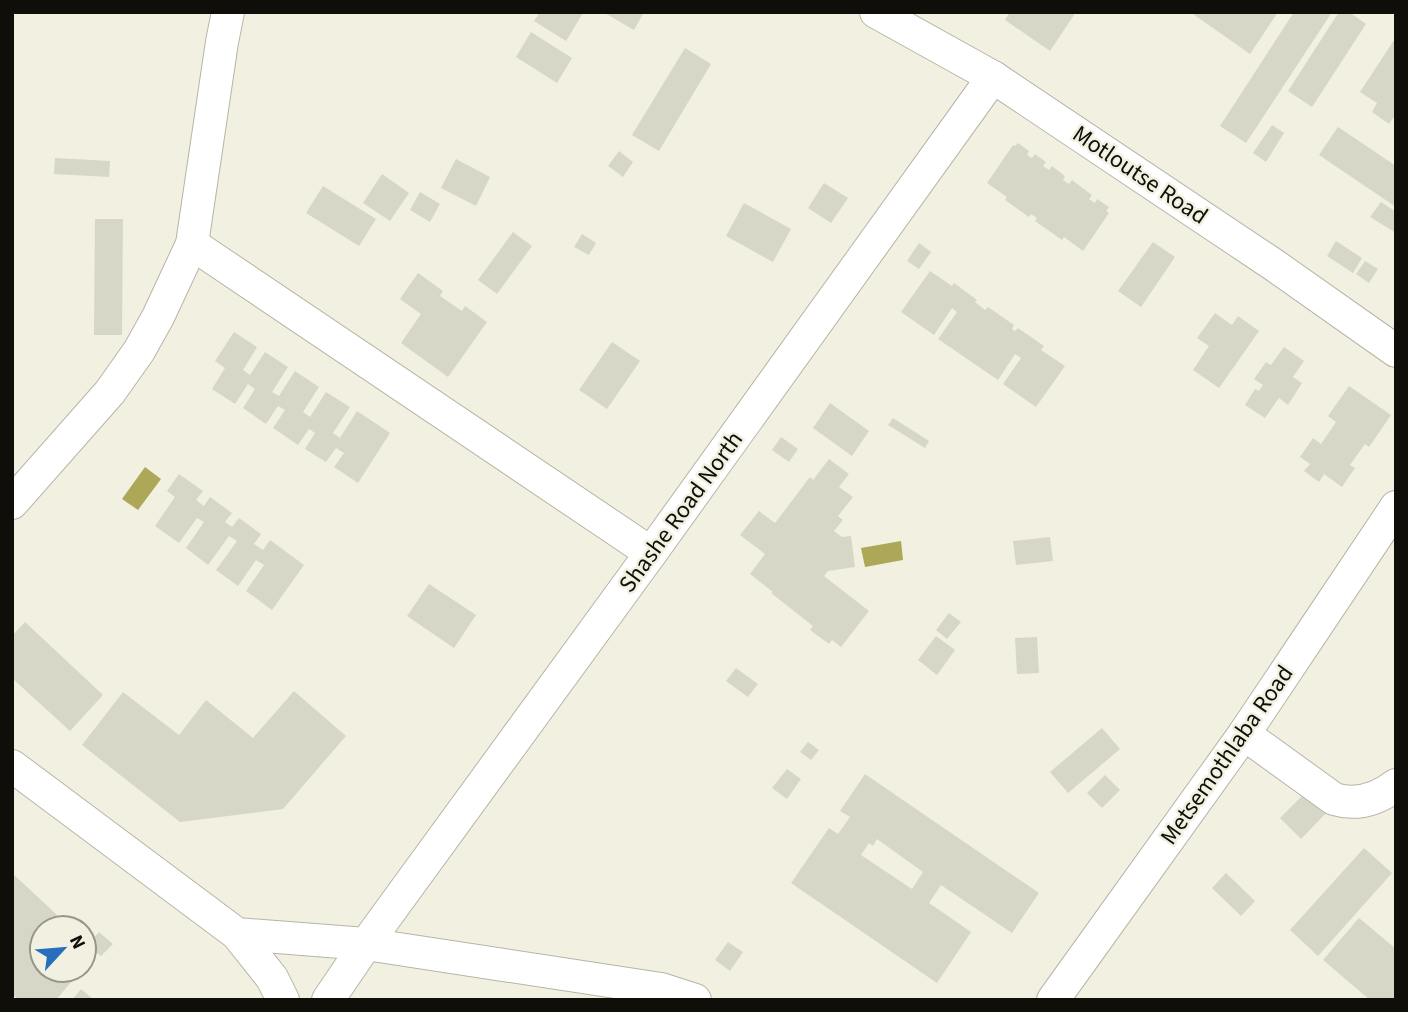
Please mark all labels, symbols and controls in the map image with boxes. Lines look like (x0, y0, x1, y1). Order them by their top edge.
street label: Motloutse Road (1065, 117, 1215, 233)
street label: Shashe Road North (610, 424, 752, 600)
street label: Metsemothlaba Road (1152, 658, 1302, 852)
north arrow (28, 914, 98, 984)
text: N (62, 931, 92, 954)

